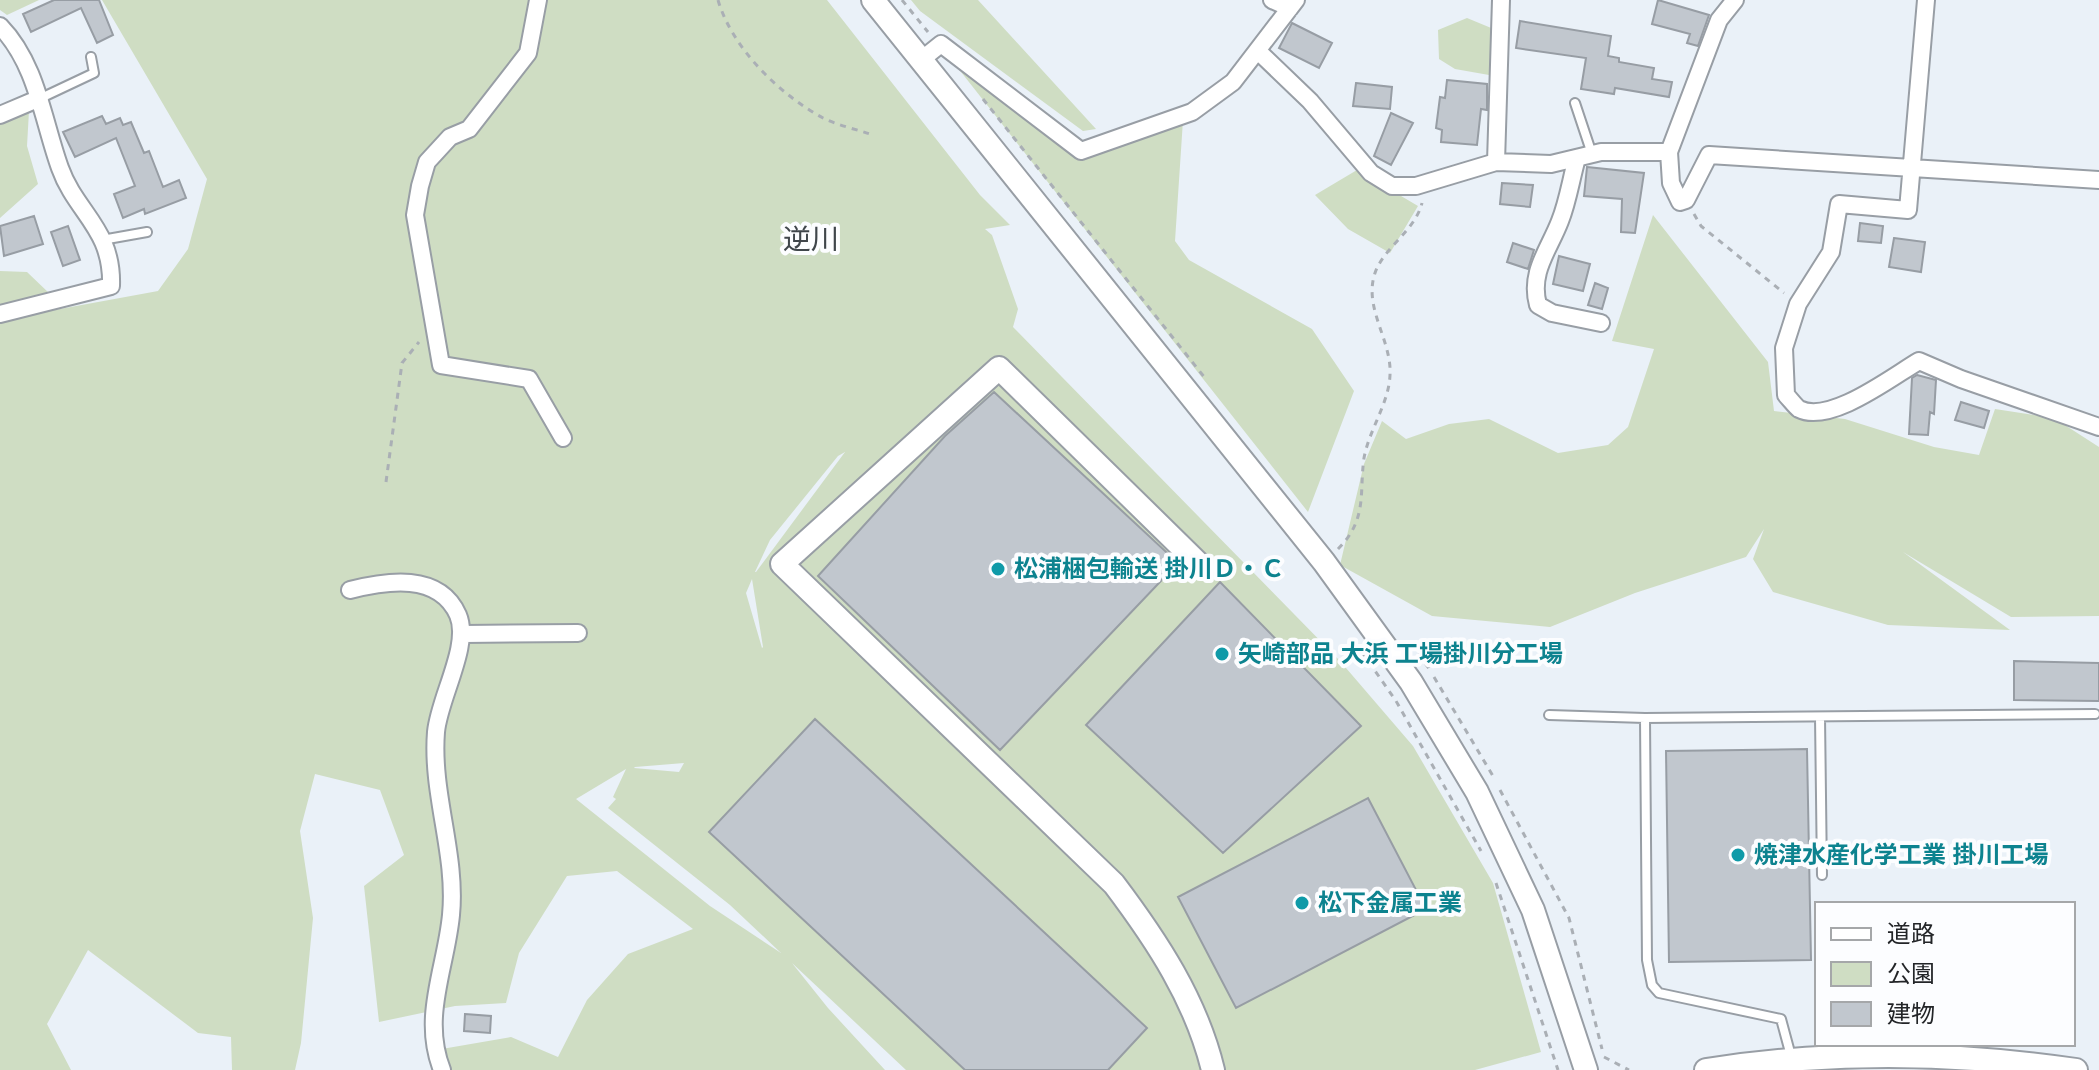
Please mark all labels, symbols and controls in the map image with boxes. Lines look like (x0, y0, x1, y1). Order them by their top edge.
district label: 逆川 (783, 221, 839, 259)
place label: 松浦梱包輸送 掛川Ｄ・Ｃ (1014, 553, 1284, 585)
marker: 松浦梱包輸送 掛川Ｄ・Ｃ (989, 560, 1007, 578)
place label: 矢崎部品 大浜 工場掛川分工場 (1238, 638, 1563, 670)
marker: 矢崎部品 大浜 工場掛川分工場 (1213, 645, 1231, 663)
place label: 焼津水産化学工業 掛川工場 (1754, 839, 2048, 871)
marker: 焼津水産化学工業 掛川工場 (1729, 846, 1747, 864)
place label: 松下金属工業 (1318, 887, 1462, 919)
marker: 松下金属工業 (1293, 894, 1311, 912)
legend (1815, 902, 2075, 1046)
text: 道路 (1887, 918, 1935, 950)
text: 公園 (1887, 958, 1935, 990)
text: 建物 (1887, 998, 1935, 1030)

